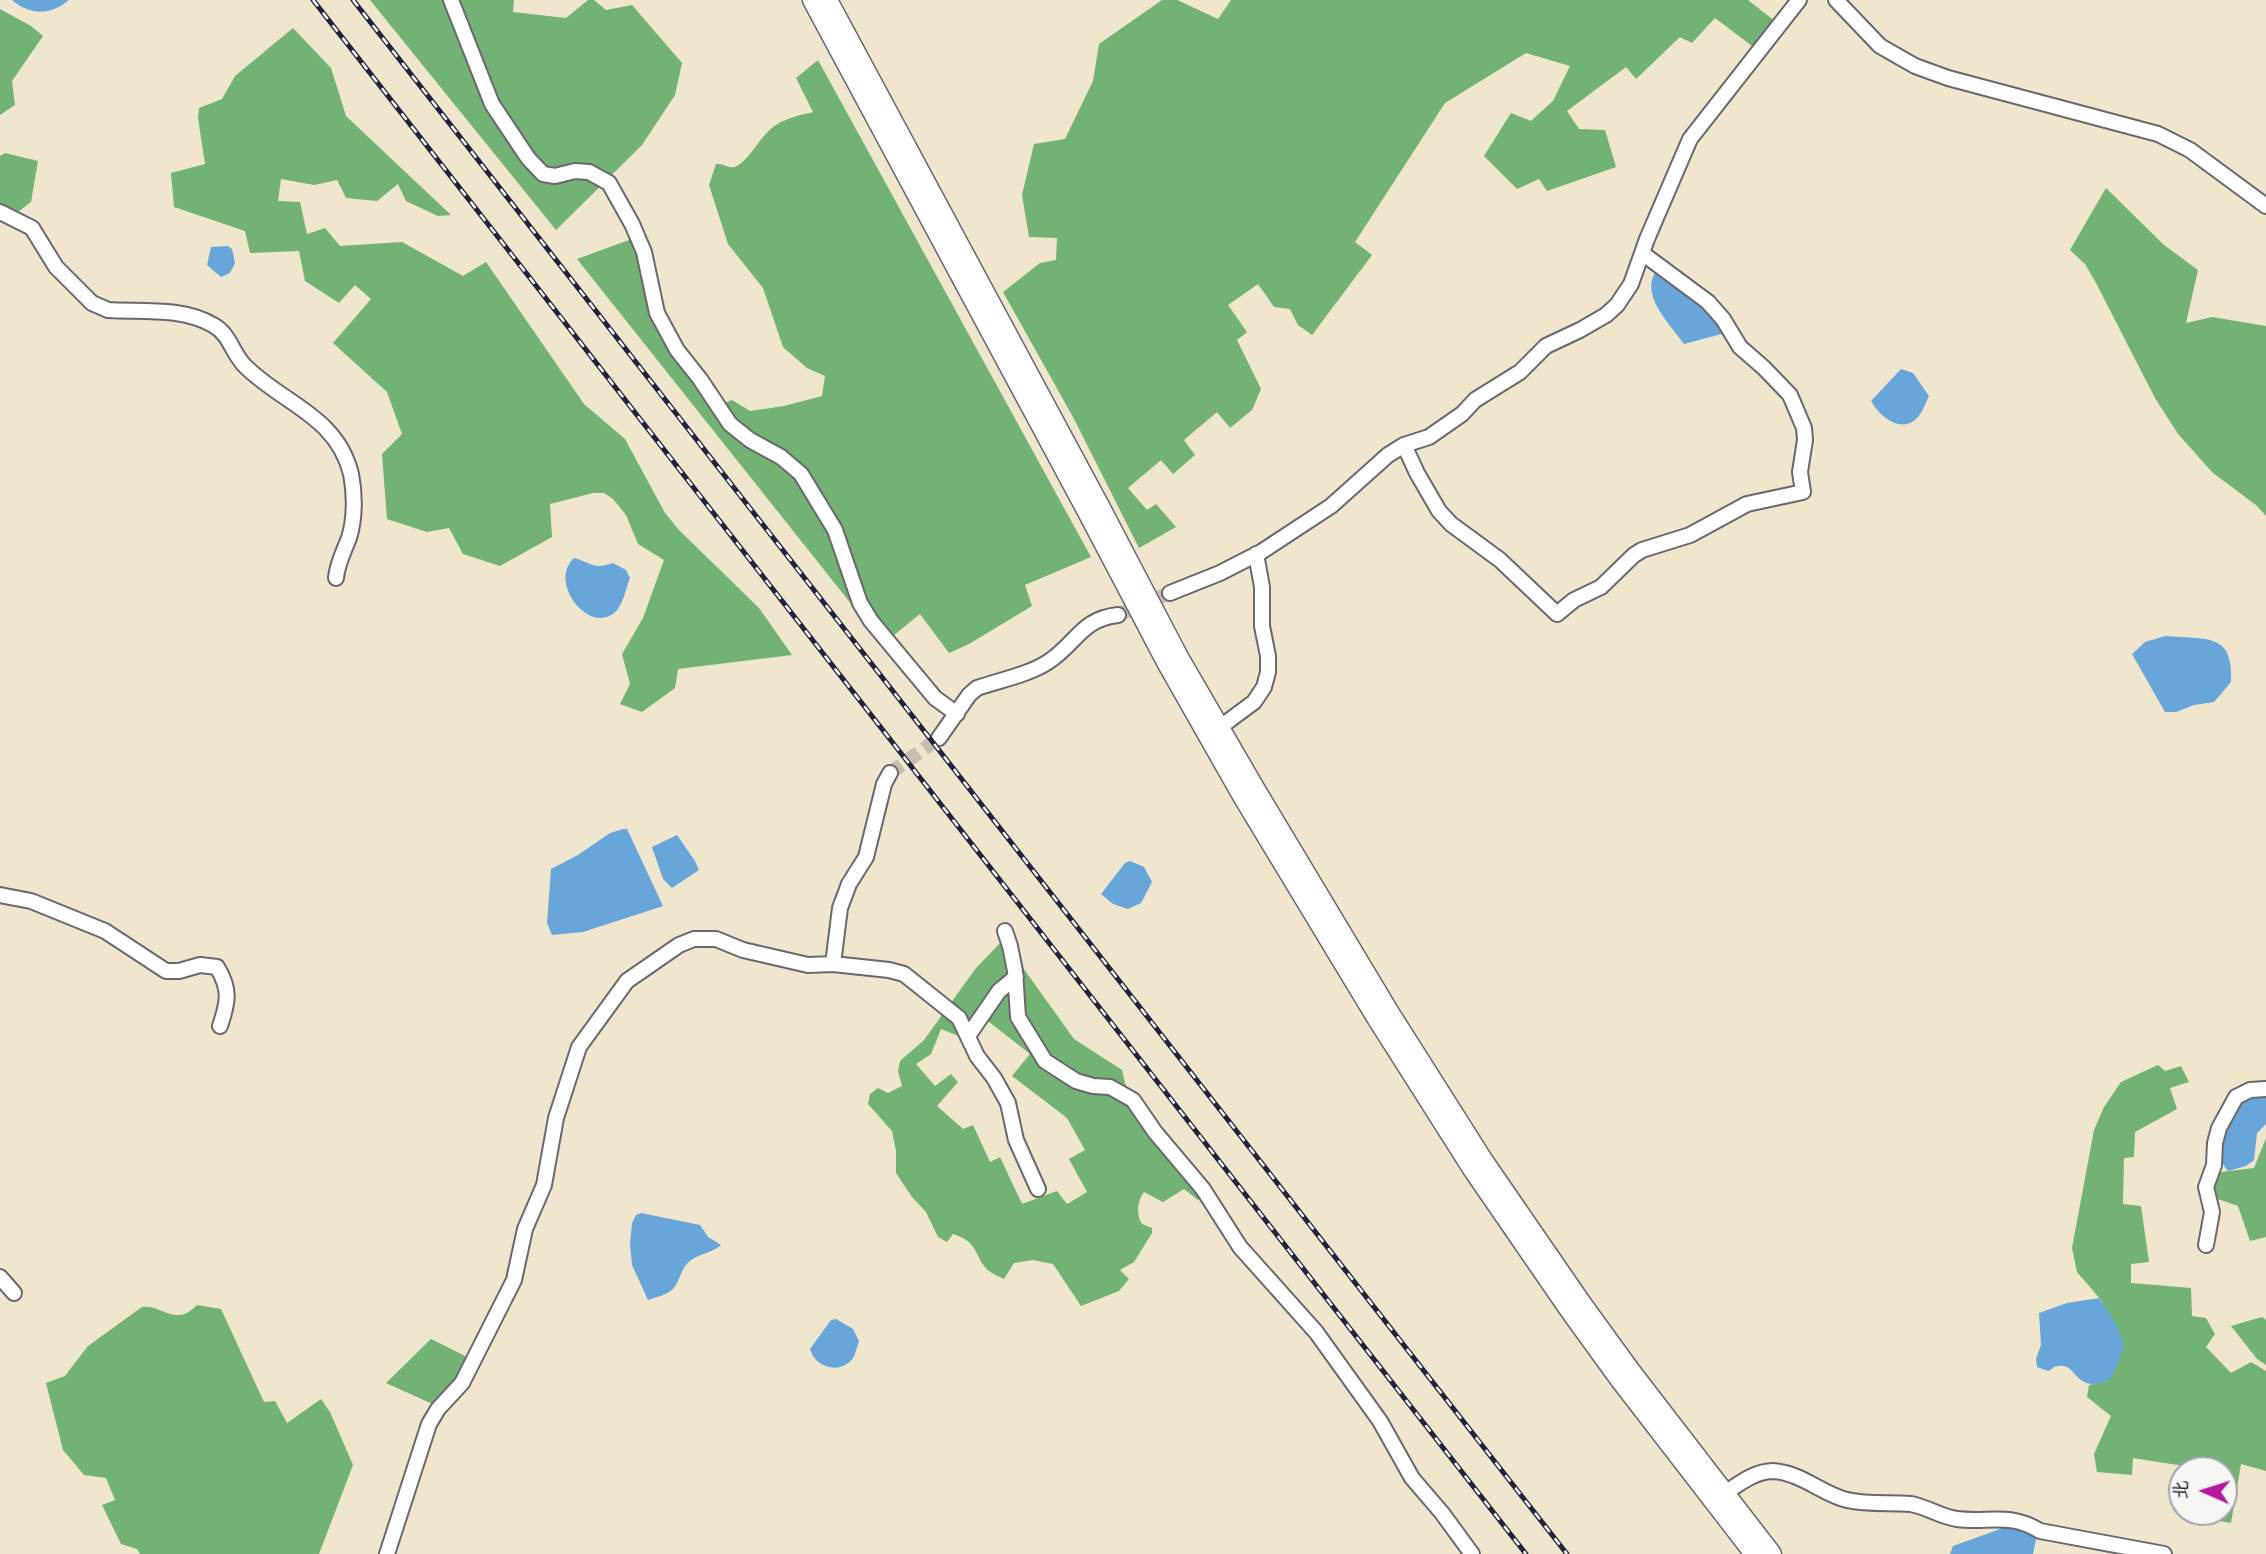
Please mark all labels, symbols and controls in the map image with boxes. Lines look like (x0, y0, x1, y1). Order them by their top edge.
north arrow (2168, 1456, 2238, 1526)
text: 北 (2172, 1480, 2196, 1500)

